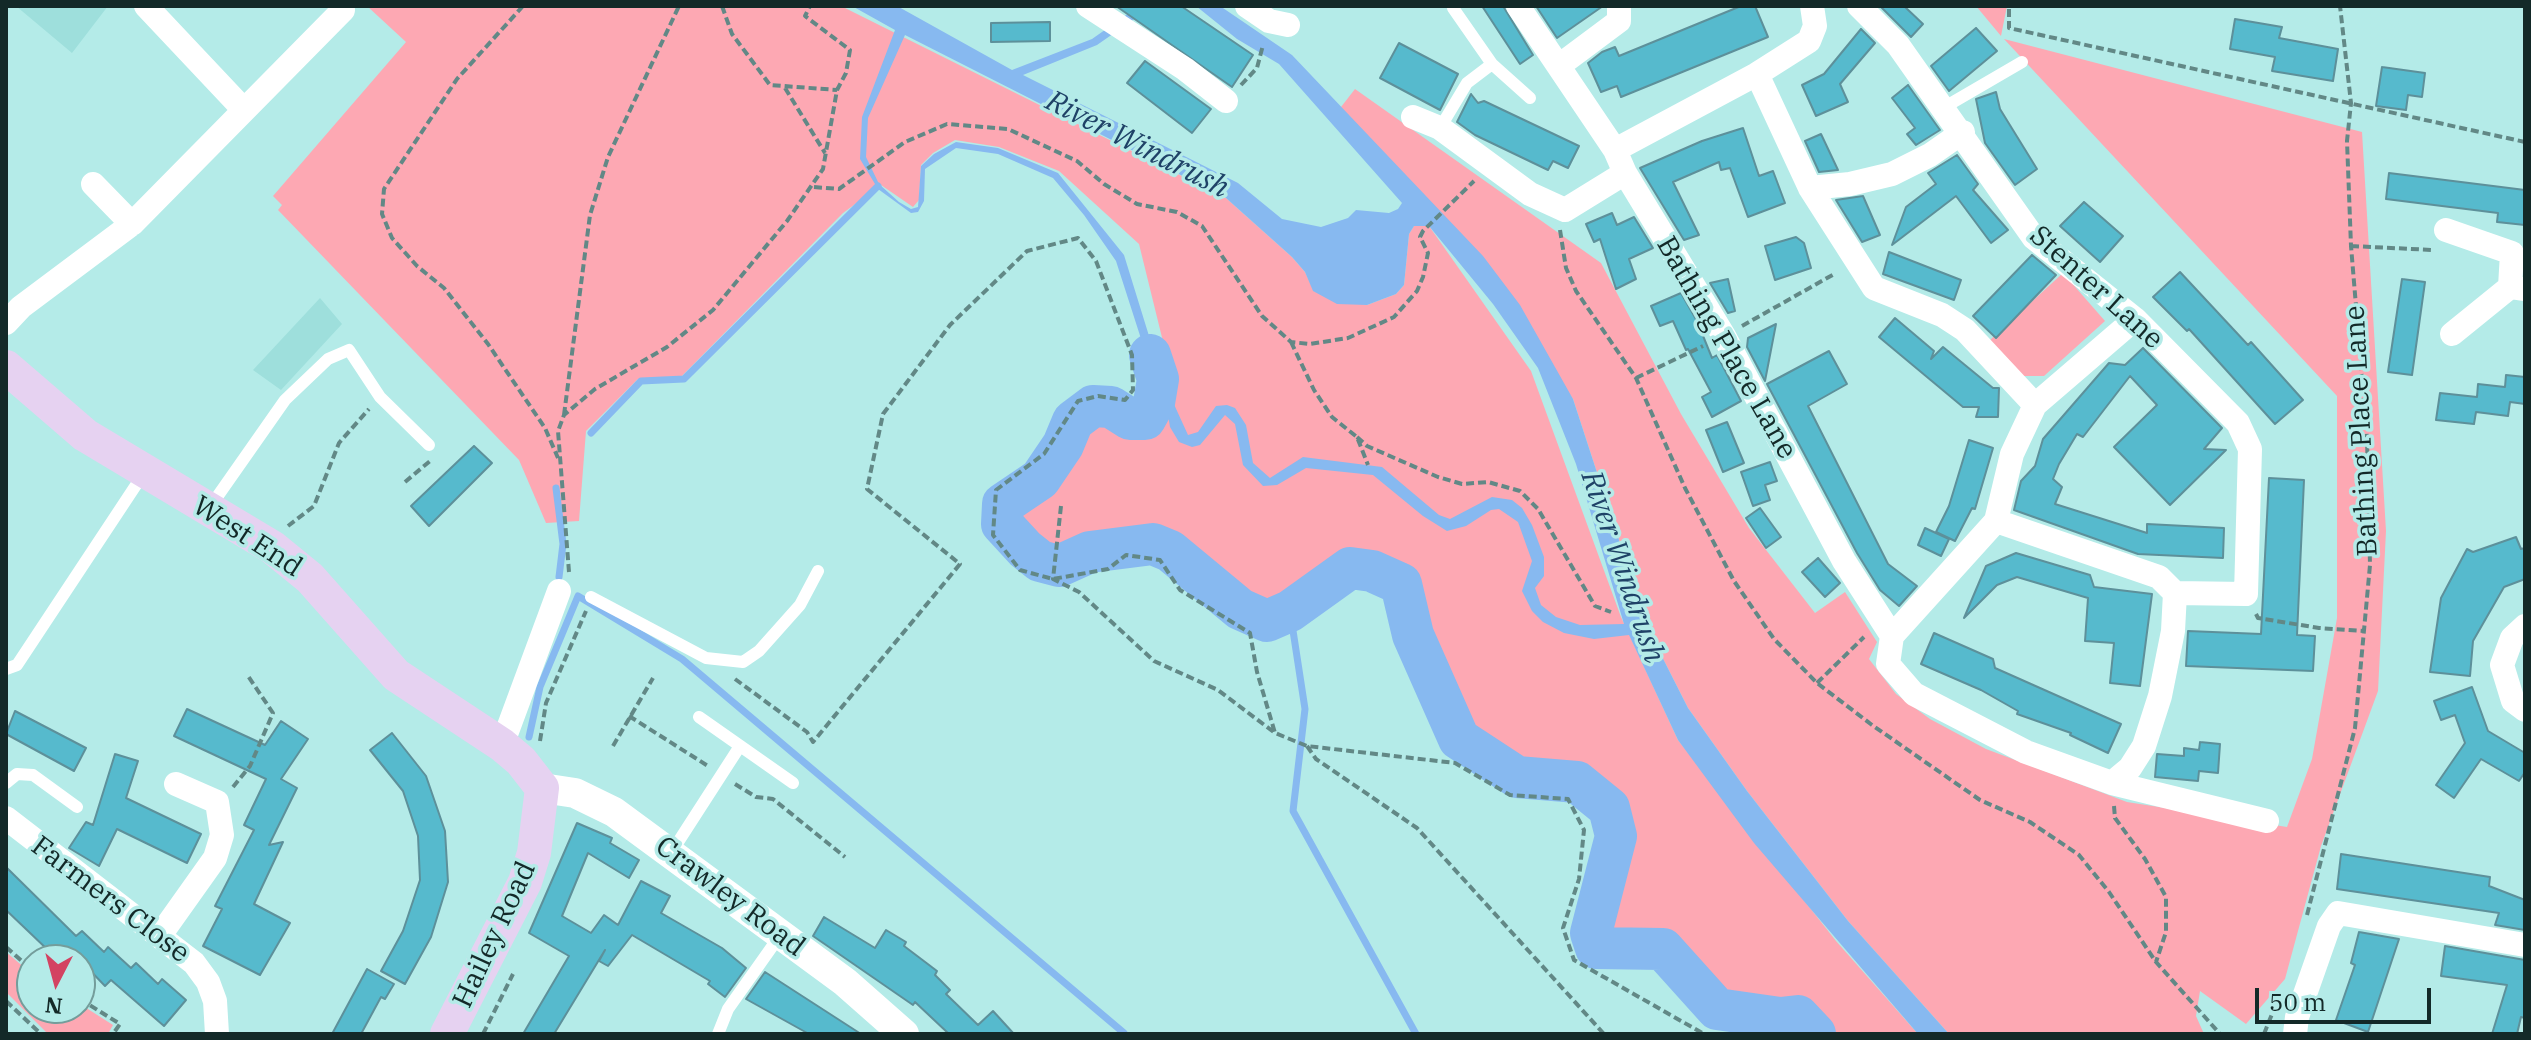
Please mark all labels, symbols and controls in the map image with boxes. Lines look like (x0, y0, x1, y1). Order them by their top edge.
water label: River Windrush (1039, 83, 1235, 207)
street label: Stenter Lane (2022, 219, 2170, 357)
street label: Bathing Place Lane (1649, 231, 1803, 465)
street label: Bathing Place Lane (2339, 305, 2385, 557)
water label: River Windrush (1572, 466, 1672, 668)
street label: West End (186, 489, 308, 585)
street label: Farmers Close (24, 830, 196, 970)
street label: Crawley Road (649, 830, 811, 964)
street label: Hailey Road (446, 856, 544, 1014)
north arrow (16, 944, 96, 1024)
scale bar (2259, 972, 2435, 1022)
text: 50 m (2269, 986, 2326, 1018)
text: N (43, 991, 64, 1022)

